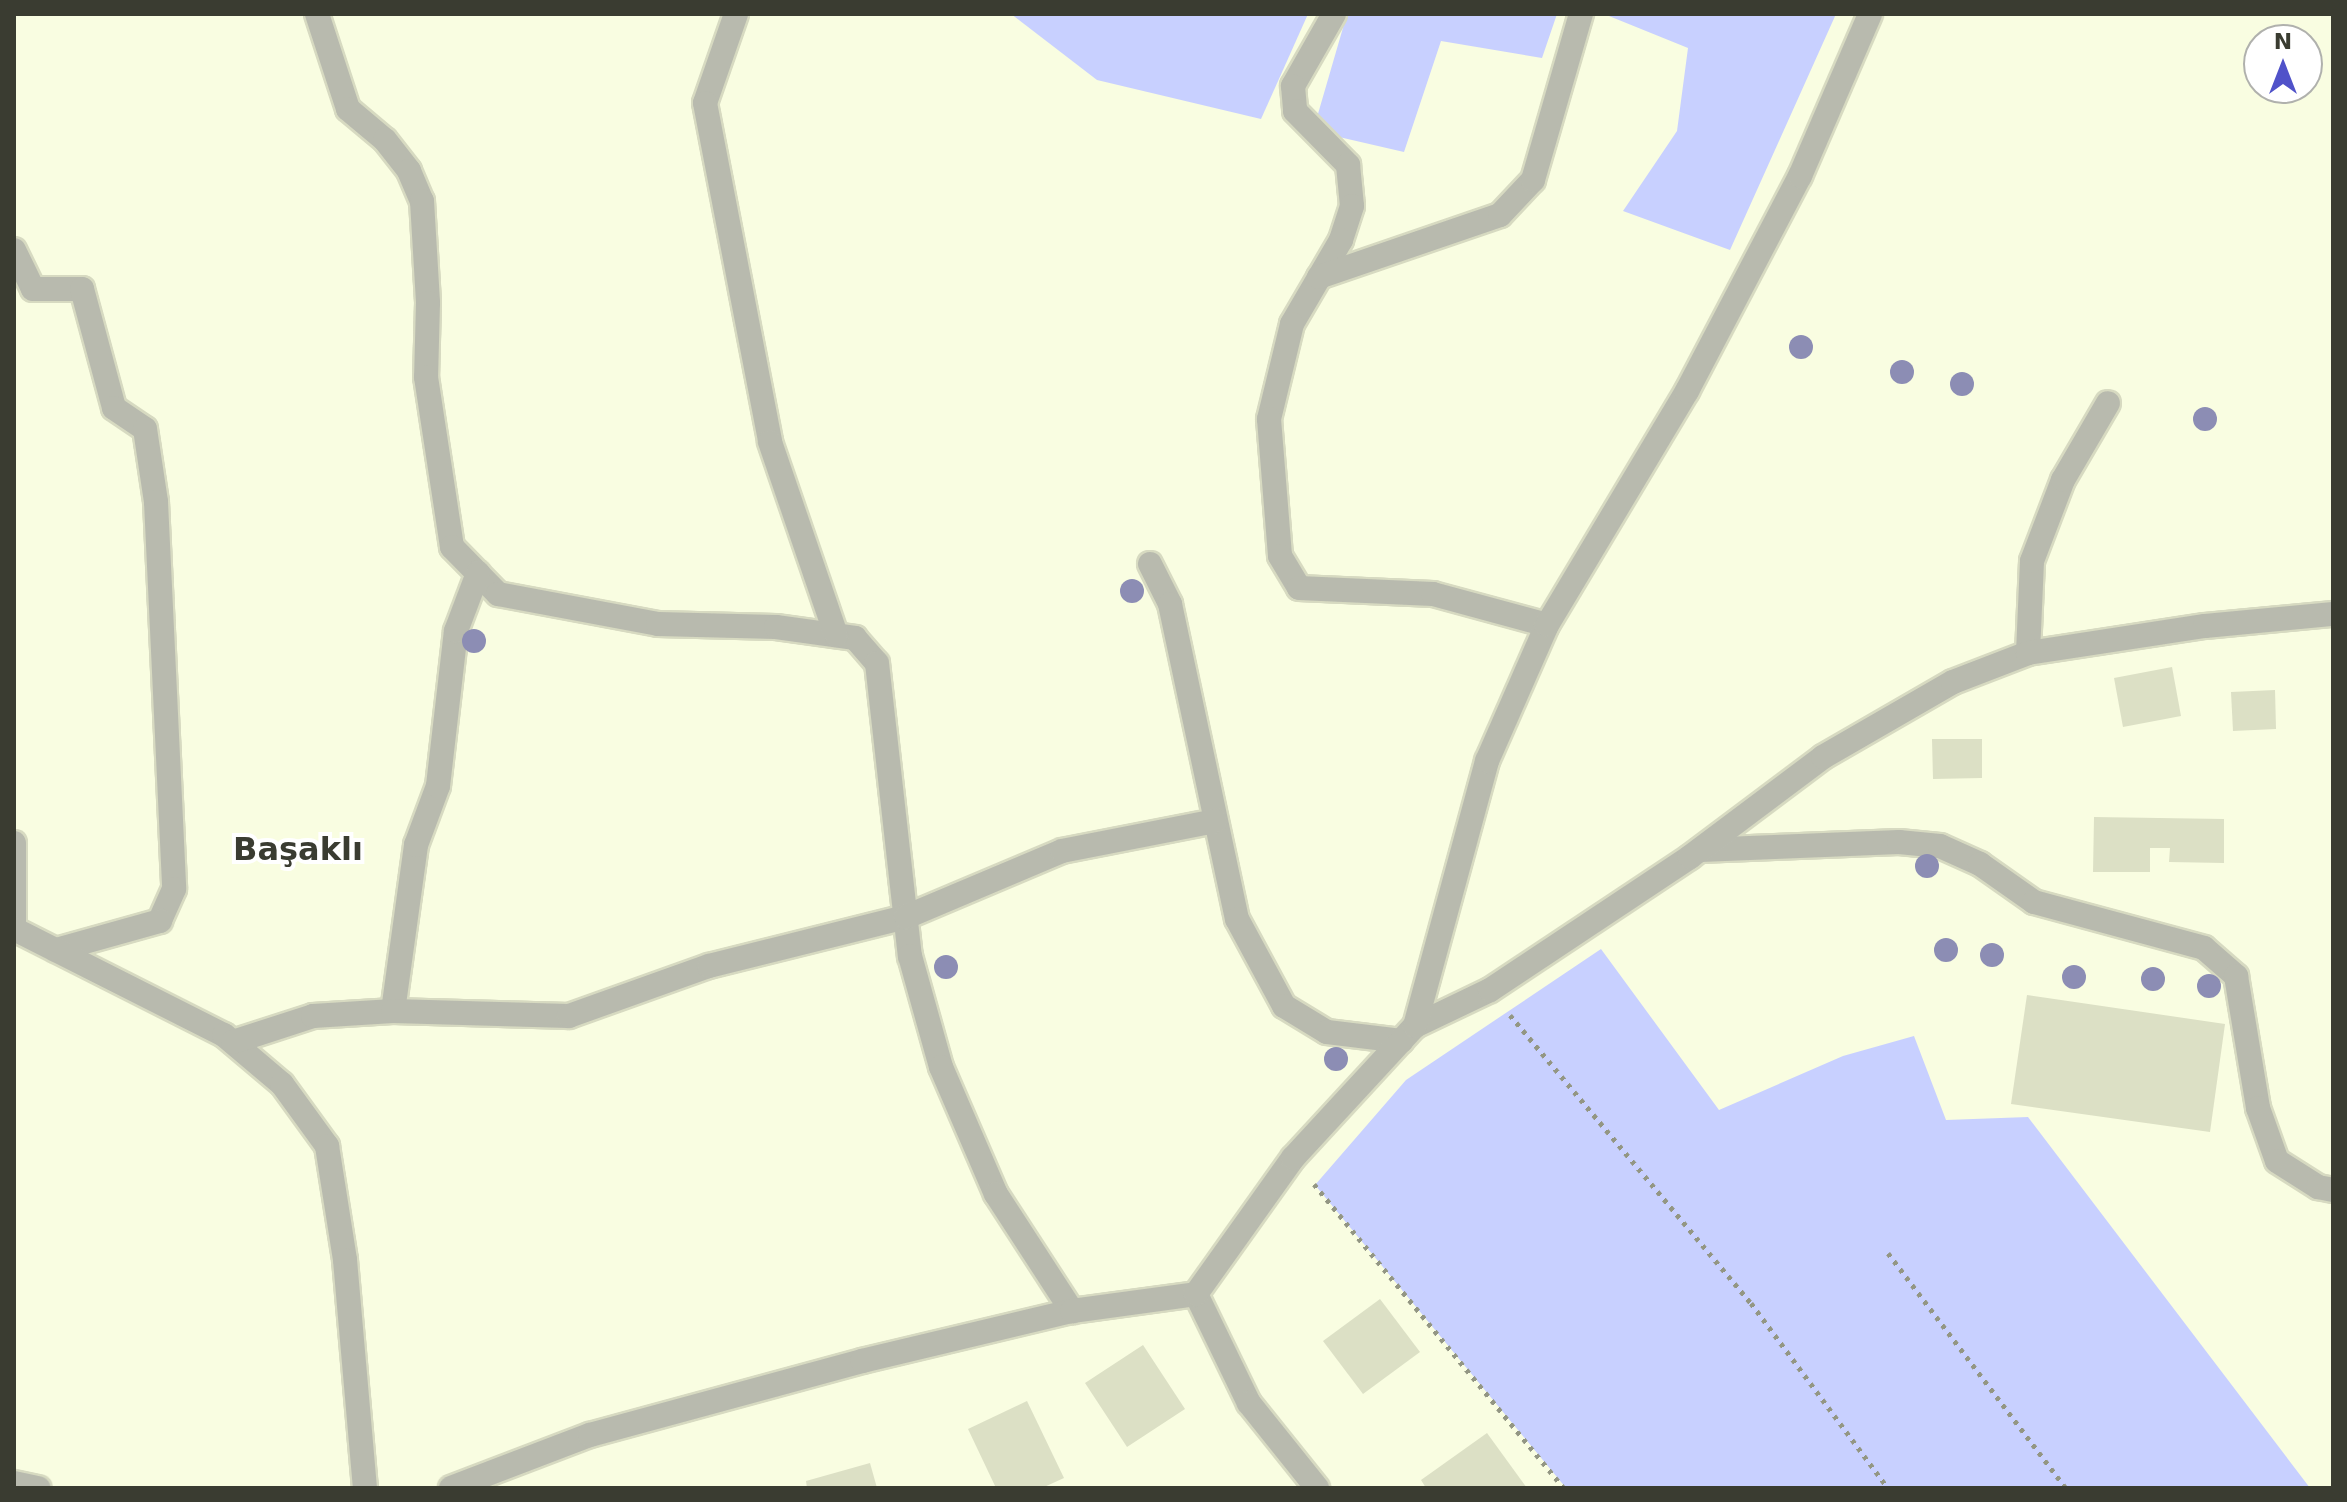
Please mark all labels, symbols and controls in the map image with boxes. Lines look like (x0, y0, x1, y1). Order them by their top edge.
north arrow (2243, 24, 2323, 104)
text: N (2274, 29, 2292, 54)
district label: Başaklı (233, 830, 363, 868)

